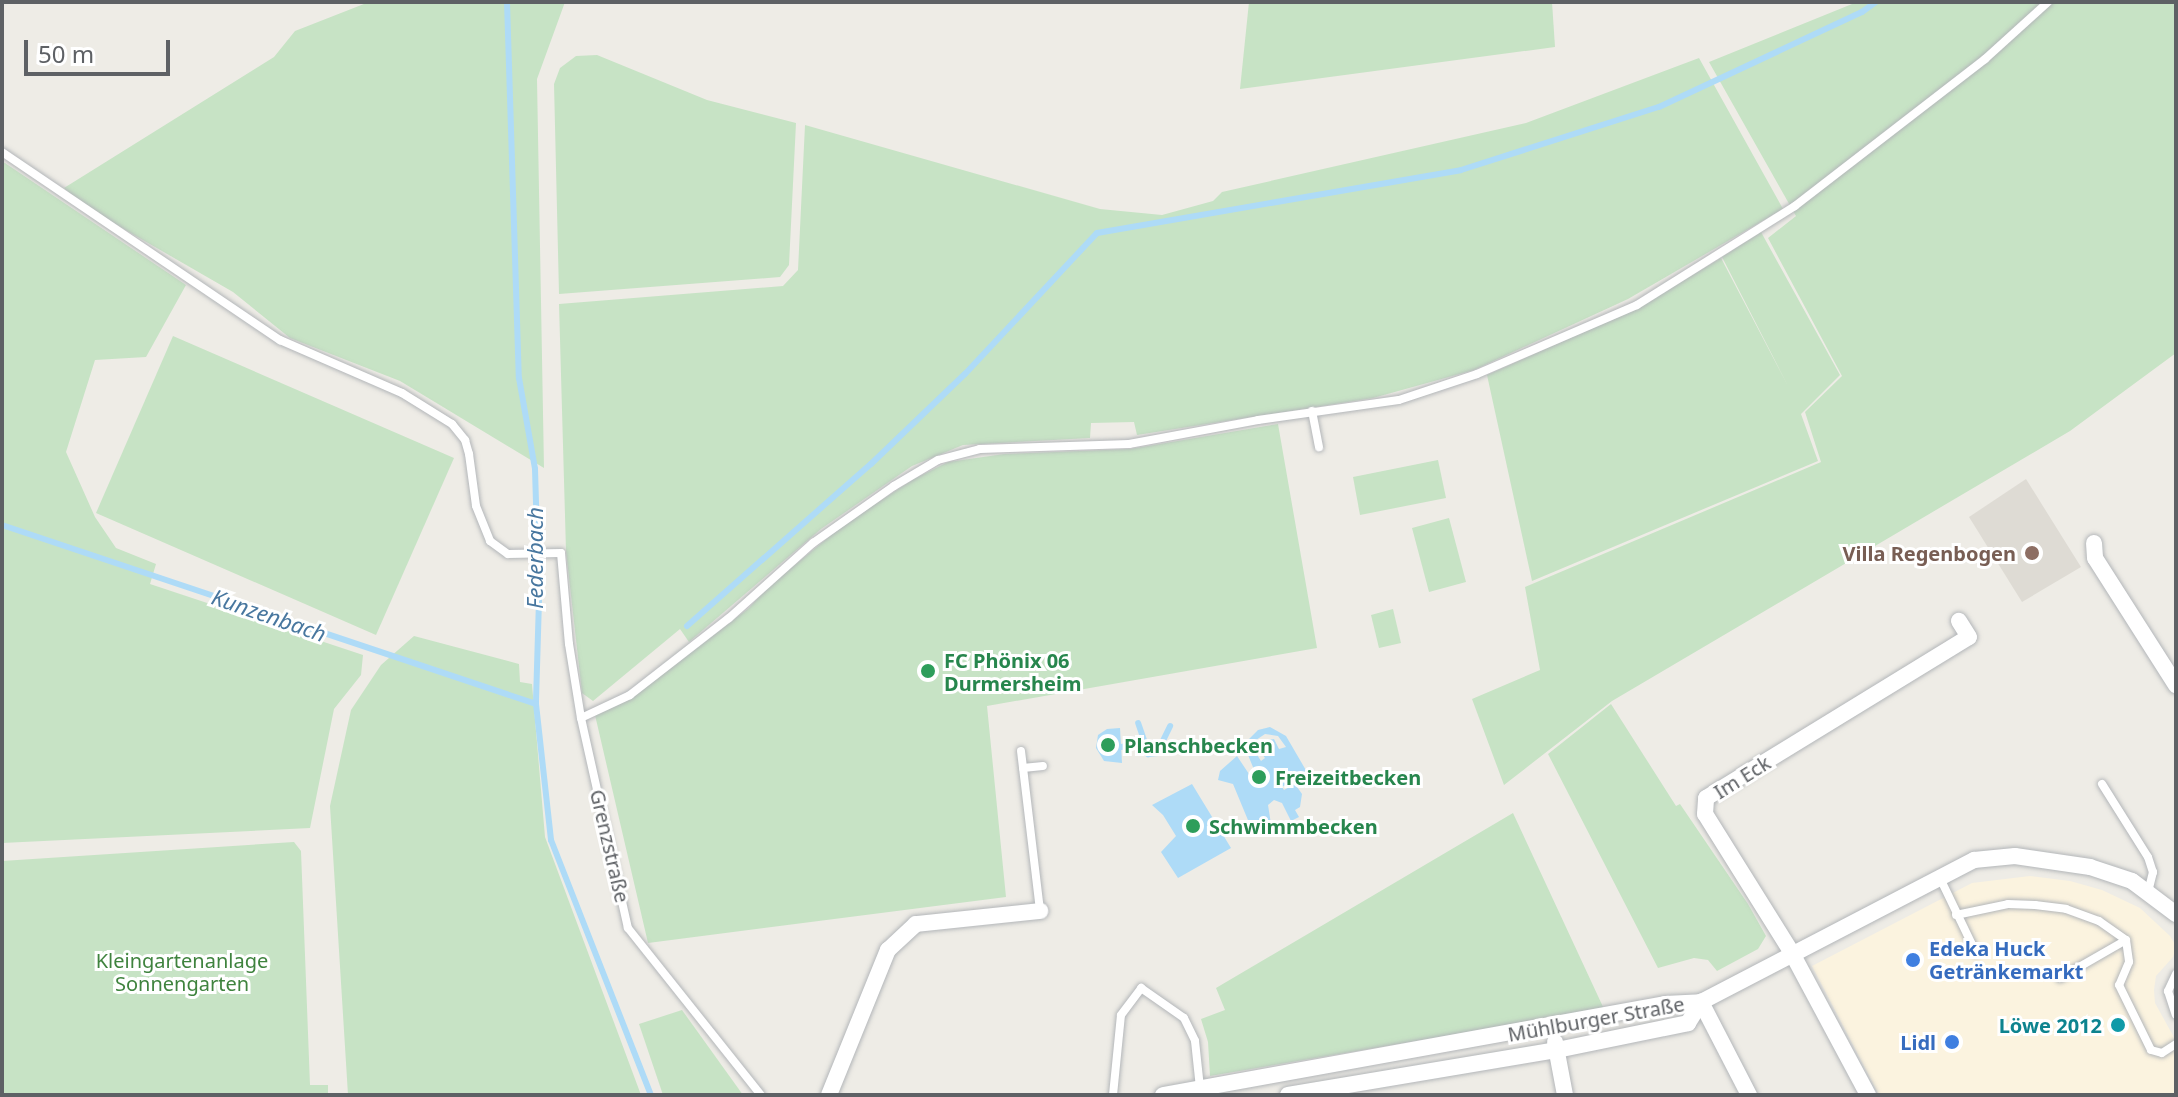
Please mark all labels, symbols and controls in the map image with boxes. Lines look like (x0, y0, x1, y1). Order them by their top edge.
scale bar (28, 24, 174, 74)
text: 50 m (38, 37, 94, 70)
water label: Federbach (522, 507, 548, 609)
place label: Villa Regenbogen (1843, 541, 2016, 565)
marker: Villa Regenbogen (2023, 544, 2041, 562)
water label: Kunzenbach (208, 583, 330, 647)
place label: FC Phönix 06 Durmersheim (944, 648, 1081, 695)
marker: FC Phönix 06 Durmersheim (919, 662, 937, 680)
place label: Planschbecken (1124, 733, 1273, 757)
marker: Planschbecken (1099, 736, 1117, 754)
street label: Im Eck (1709, 750, 1775, 804)
place label: Freizeitbecken (1275, 765, 1421, 789)
marker: Freizeitbecken (1250, 768, 1268, 786)
street label: Grenzstraße (585, 787, 635, 905)
place label: Schwimmbecken (1209, 814, 1378, 838)
marker: Schwimmbecken (1184, 817, 1202, 835)
place label: Edeka Huck Getränkemarkt (1929, 936, 2083, 983)
park label: Kleingartenanlage Sonnengarten (96, 949, 268, 996)
marker: Edeka Huck Getränkemarkt (1904, 951, 1922, 969)
street label: Mühlburger Straße (1506, 992, 1686, 1046)
place label: Löwe 2012 (1999, 1013, 2102, 1037)
marker: Löwe 2012 (2109, 1016, 2127, 1034)
place label: Lidl (1900, 1030, 1936, 1054)
marker: Lidl (1943, 1033, 1961, 1051)

